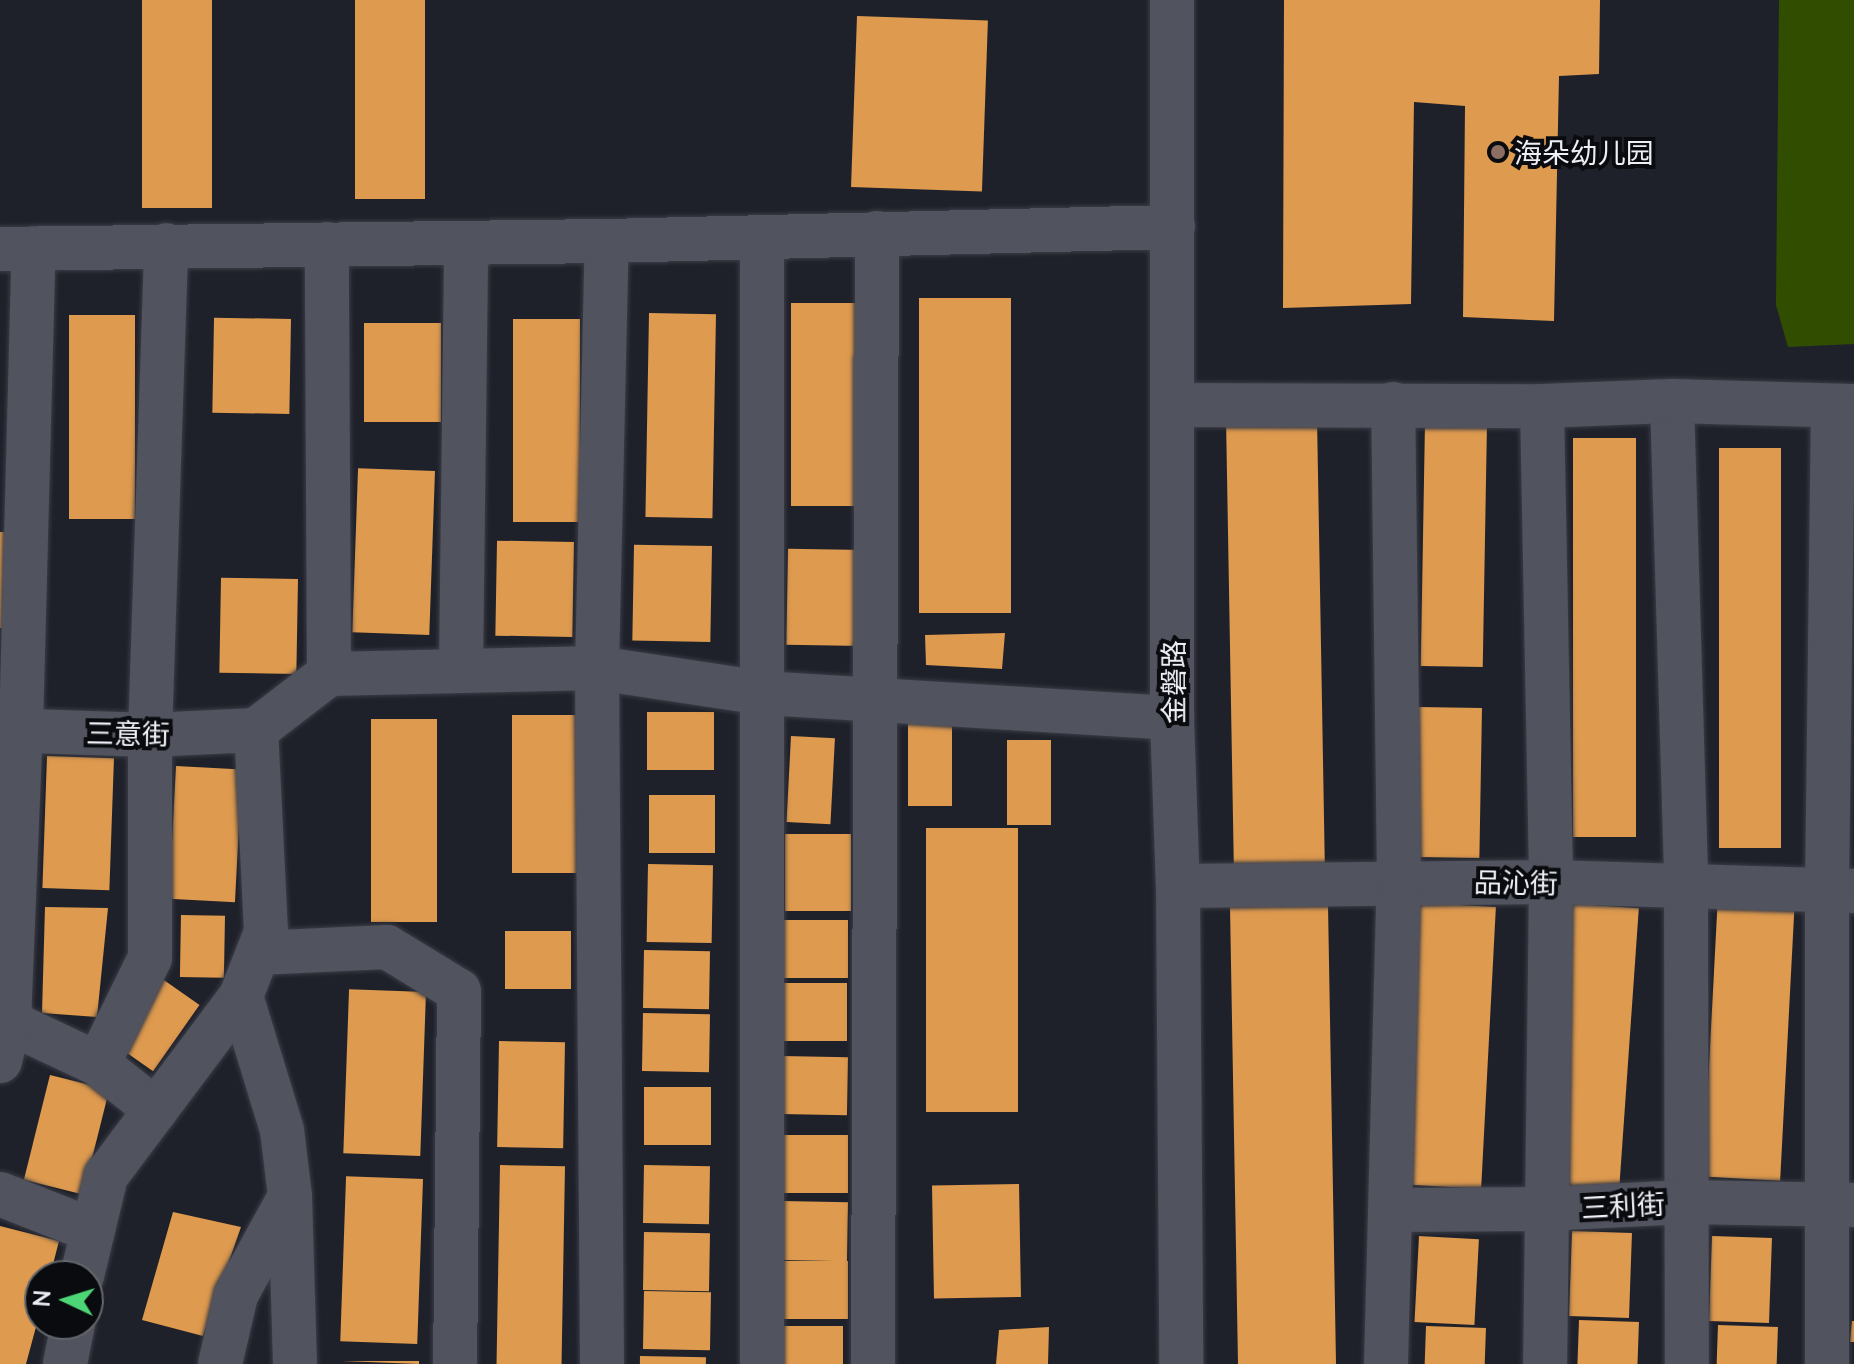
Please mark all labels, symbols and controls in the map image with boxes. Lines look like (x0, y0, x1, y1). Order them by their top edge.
place label: 海朵幼儿园 (1514, 135, 1654, 169)
marker: 海朵幼儿园 (1489, 143, 1507, 161)
street label: 金磐路 (1156, 640, 1190, 724)
street label: 三意街 (86, 715, 170, 751)
street label: 品沁街 (1474, 864, 1558, 900)
street label: 三利街 (1580, 1186, 1666, 1224)
north arrow (24, 1260, 104, 1340)
text: N (27, 1289, 56, 1308)

